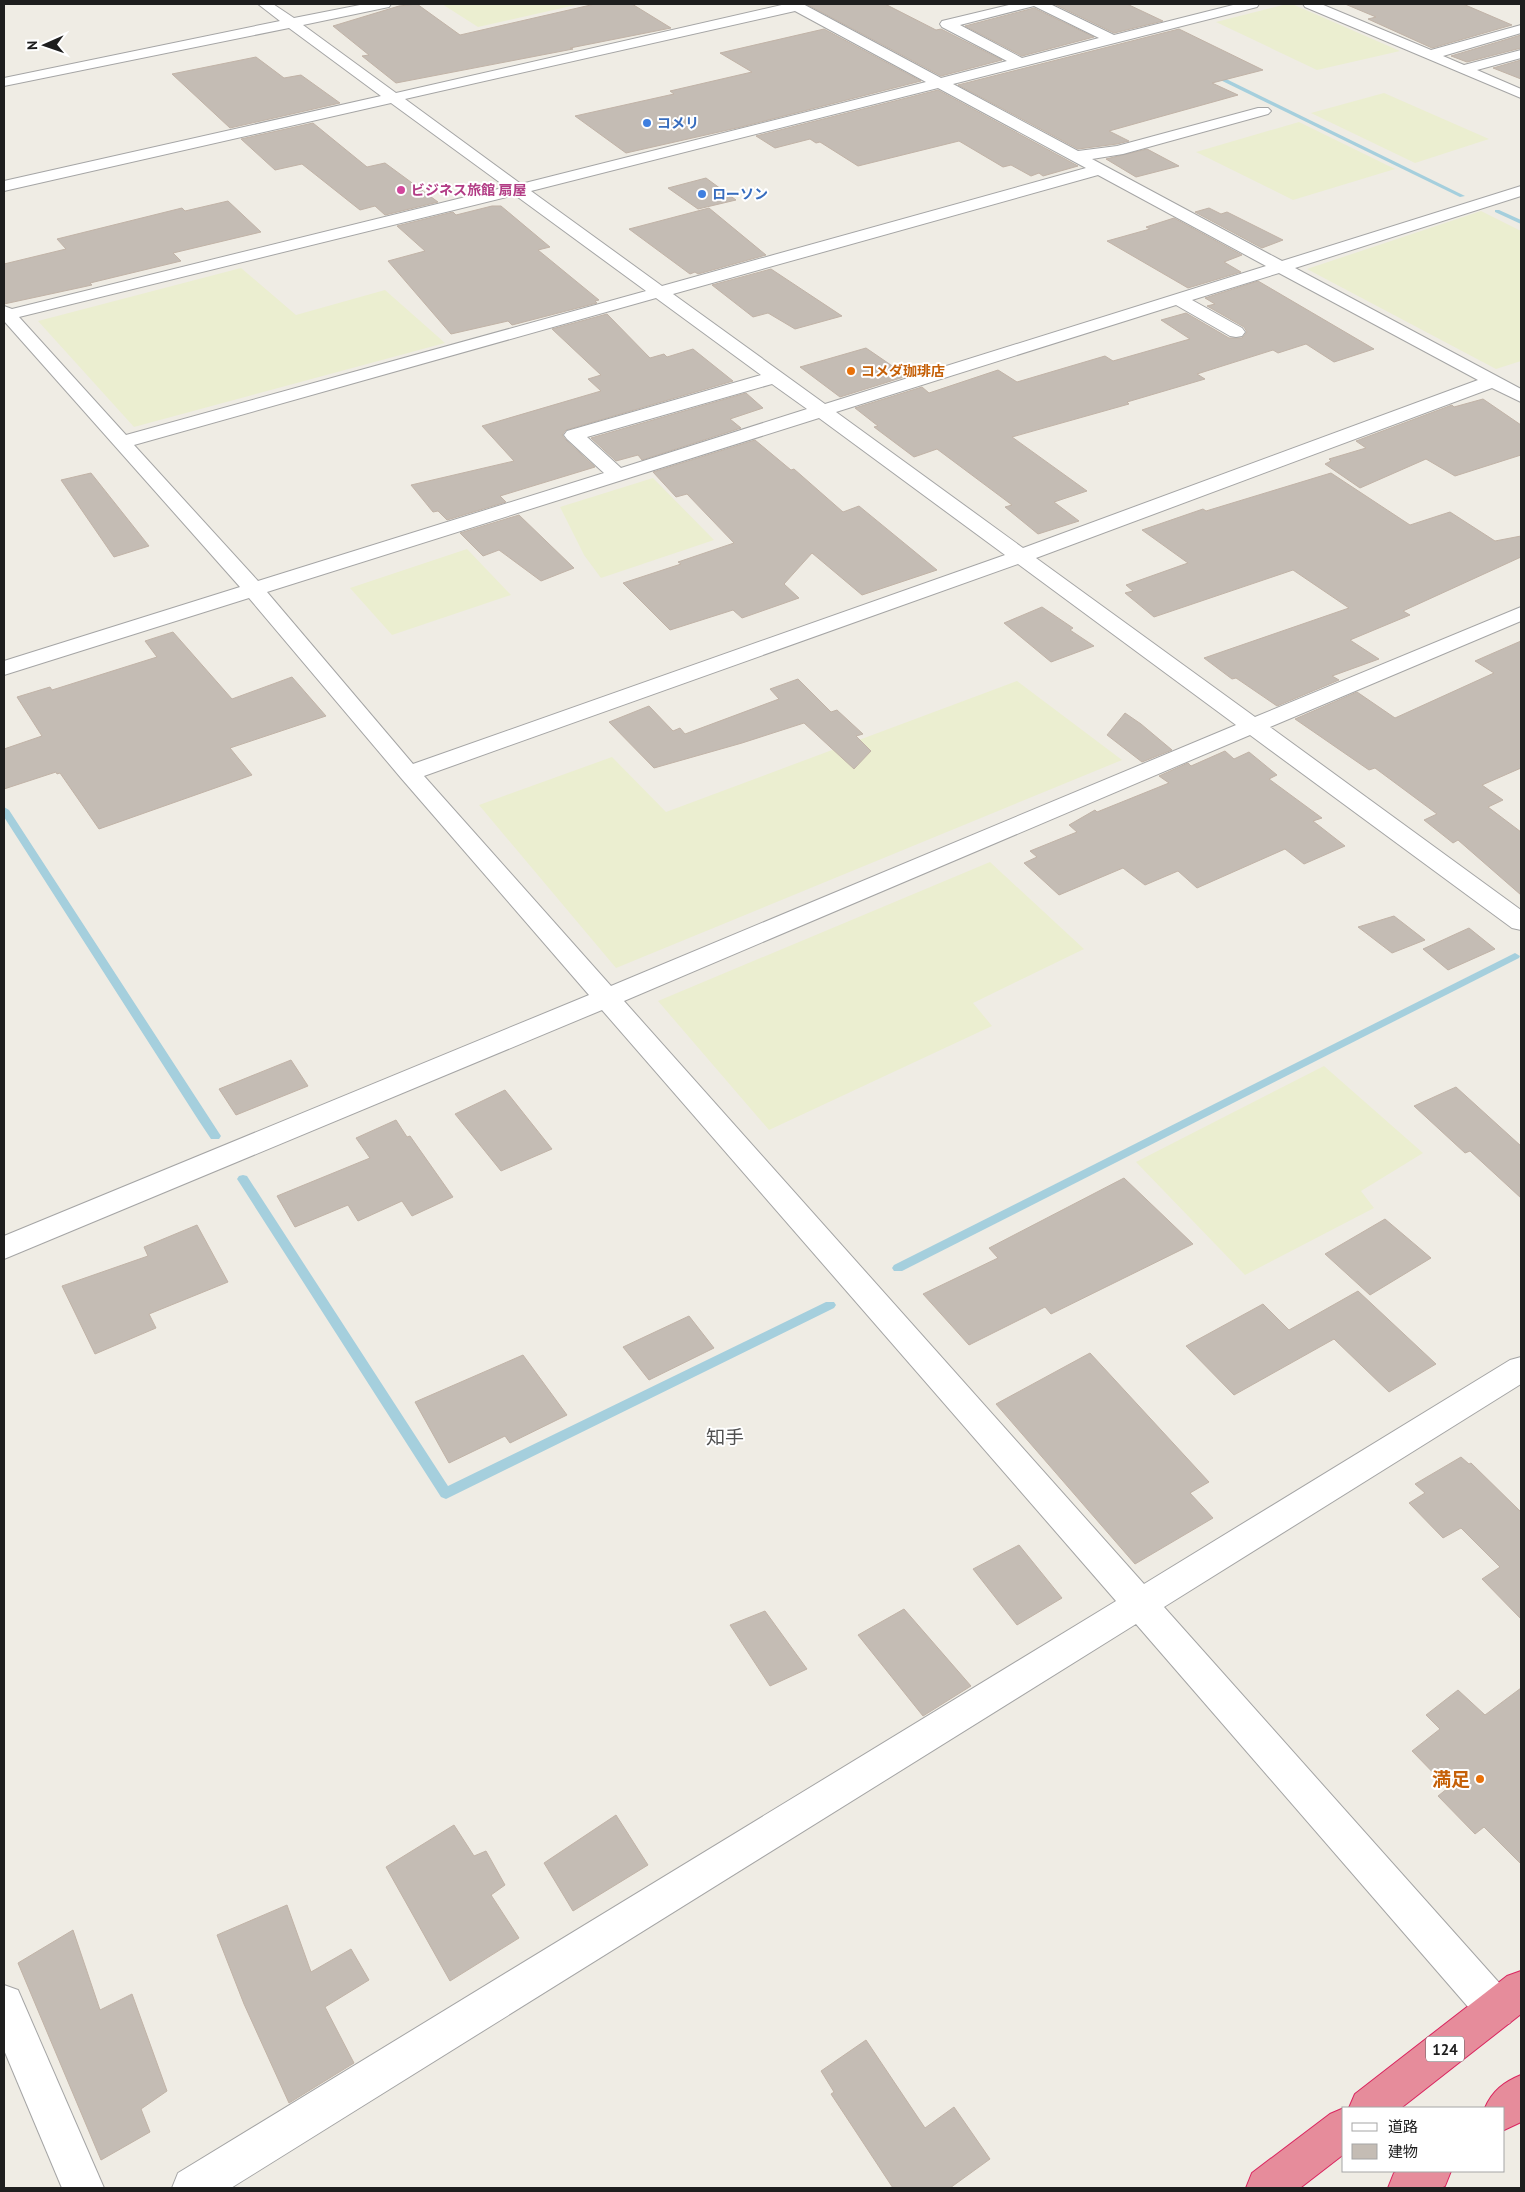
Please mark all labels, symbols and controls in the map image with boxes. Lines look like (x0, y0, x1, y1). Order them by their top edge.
north arrow (20, 20, 70, 70)
text: N (23, 41, 41, 50)
place label: コメリ (657, 114, 699, 132)
marker: コメリ (641, 117, 653, 129)
place label: ビジネス旅館 扇屋 (411, 181, 527, 199)
marker: ビジネス旅館 扇屋 (395, 184, 407, 196)
place label: ローソン (712, 185, 768, 203)
marker: ローソン (696, 188, 708, 200)
place label: コメダ珈琲店 (861, 362, 945, 380)
marker: コメダ珈琲店 (845, 365, 857, 377)
district label: 知手 (706, 1425, 744, 1449)
place label: 満足 (1432, 1767, 1470, 1791)
marker: 満足 (1474, 1773, 1486, 1785)
road number: 124 (1426, 2036, 1464, 2062)
legend (1342, 2107, 1505, 2172)
text: 道路 (1388, 2117, 1418, 2136)
text: 建物 (1388, 2142, 1418, 2161)

